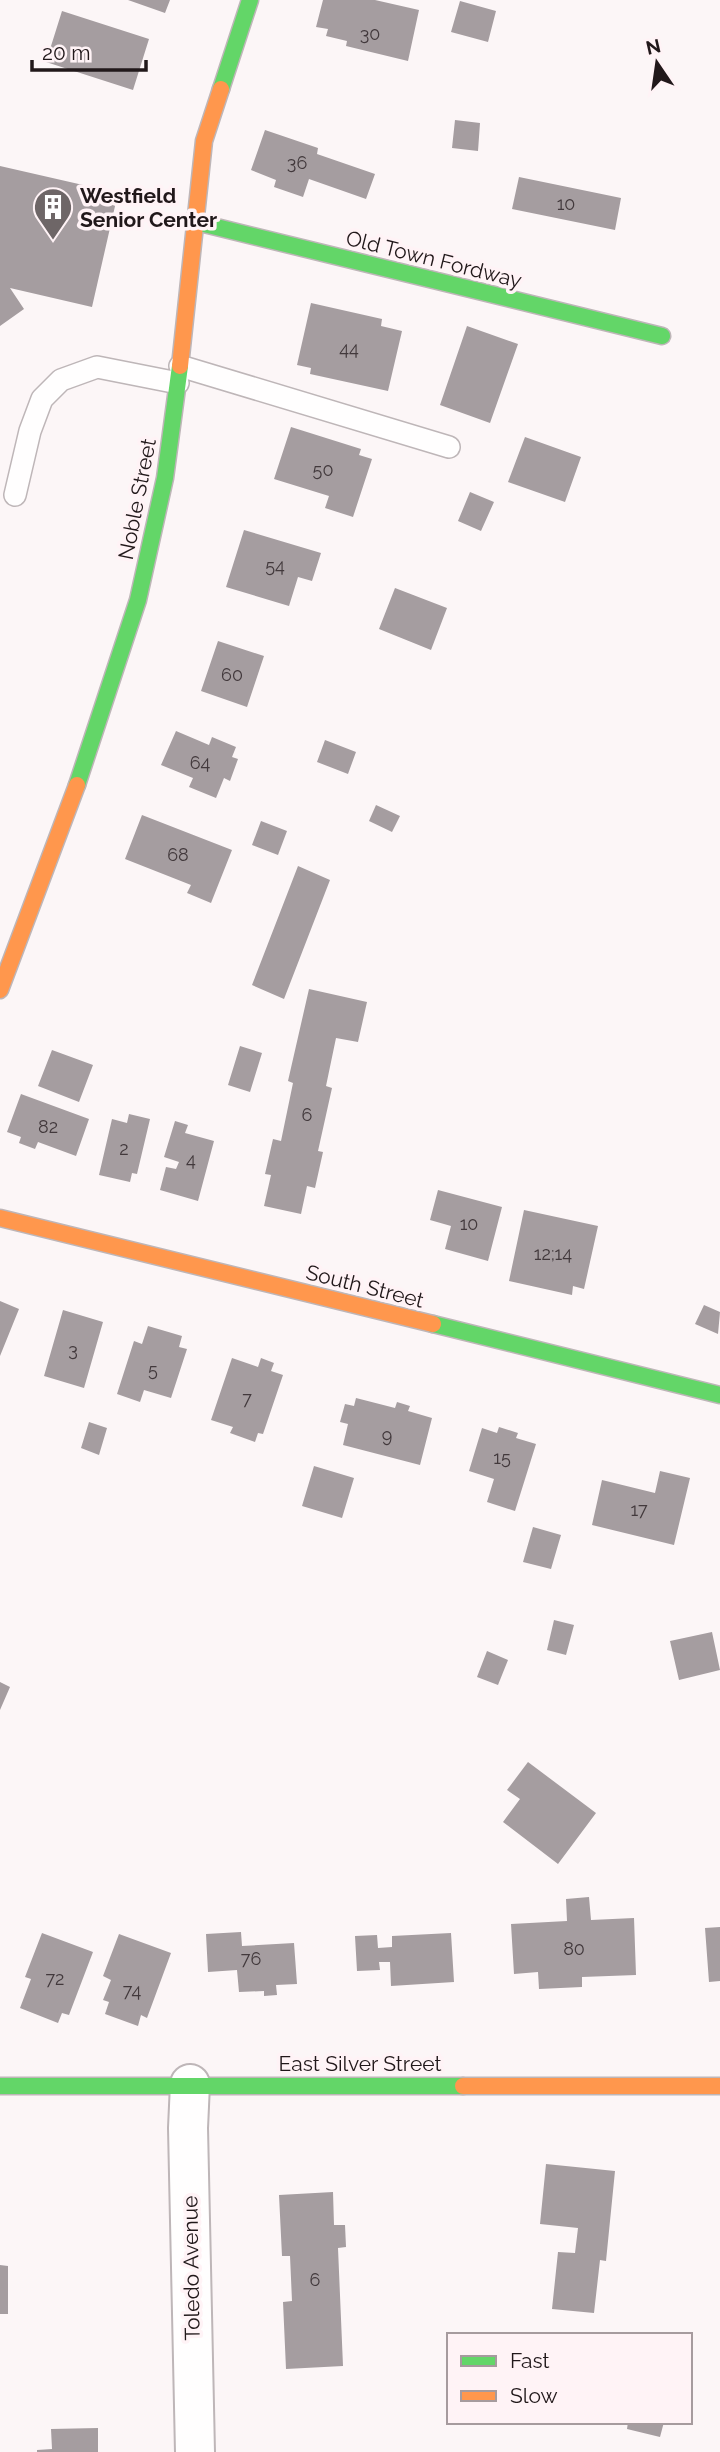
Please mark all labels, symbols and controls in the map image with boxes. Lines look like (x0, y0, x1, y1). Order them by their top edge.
house number: 30 (360, 23, 380, 44)
scale bar (32, 28, 145, 72)
north arrow (622, 28, 692, 98)
text: N (644, 34, 663, 59)
text: 20 m (42, 40, 90, 65)
house number: 36 (287, 152, 307, 173)
place label: Westfield Senior Center (80, 183, 217, 232)
building icon: Westfield Senior Center (32, 186, 74, 241)
house number: 10 (557, 193, 575, 214)
street label: Old Town Fordway (344, 225, 524, 293)
house number: 44 (339, 338, 359, 359)
street label: Noble Street (113, 436, 161, 562)
house number: 50 (313, 459, 333, 480)
house number: 54 (265, 555, 285, 576)
house number: 60 (221, 664, 243, 685)
house number: 64 (190, 752, 211, 773)
house number: 68 (167, 844, 189, 865)
house number: 6 (302, 1104, 313, 1125)
house number: 82 (38, 1116, 58, 1137)
house number: 2 (119, 1138, 129, 1159)
house number: 4 (186, 1149, 196, 1170)
house number: 10 (460, 1213, 478, 1234)
house number: 12;14 (534, 1243, 572, 1264)
street label: South Street (303, 1259, 427, 1313)
house number: 3 (68, 1339, 78, 1360)
house number: 5 (148, 1359, 158, 1380)
house number: 7 (242, 1388, 252, 1409)
house number: 9 (382, 1425, 392, 1446)
house number: 15 (493, 1447, 511, 1468)
house number: 17 (630, 1499, 648, 1520)
house number: 80 (563, 1938, 585, 1959)
house number: 76 (241, 1948, 261, 1969)
house number: 72 (45, 1968, 65, 1989)
house number: 74 (123, 1980, 141, 2001)
street label: East Silver Street (279, 2051, 441, 2076)
street label: Toledo Avenue (177, 2195, 205, 2341)
house number: 6 (310, 2269, 321, 2290)
legend (447, 2333, 692, 2424)
text: Fast (510, 2348, 550, 2373)
text: Slow (510, 2383, 558, 2408)

